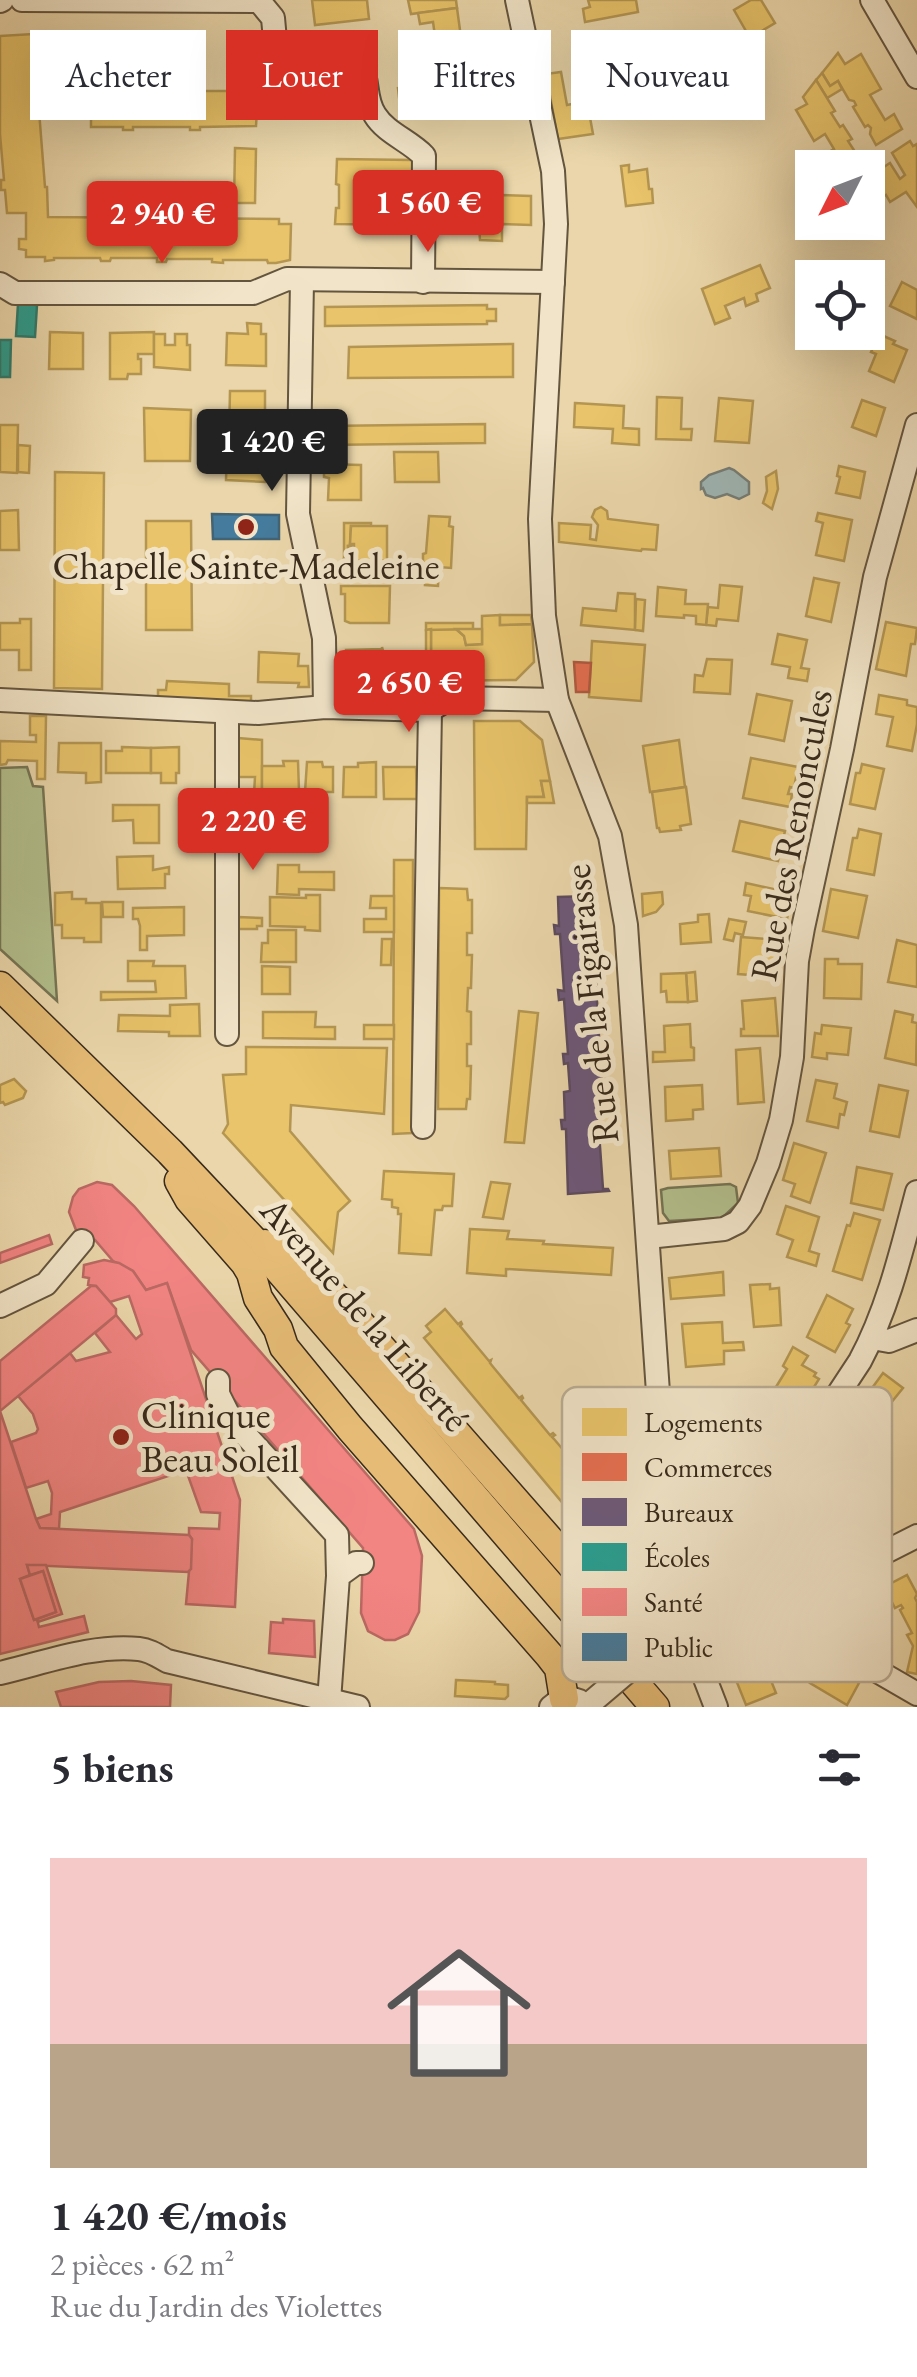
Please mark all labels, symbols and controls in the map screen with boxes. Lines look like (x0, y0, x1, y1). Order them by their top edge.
chip: Acheter (30, 30, 206, 120)
chip: Louer (226, 30, 378, 120)
chip: Filtres (398, 30, 551, 120)
chip: Nouveau (571, 30, 765, 120)
north arrow (795, 150, 885, 240)
map controls (795, 150, 885, 350)
pin: 1 560 € (336, 170, 520, 255)
pin: 2 940 € (70, 181, 254, 266)
text: 1 560 € (375, 181, 481, 223)
text: 2 940 € (109, 192, 215, 234)
button: locate (795, 260, 885, 350)
pin: 1 420 € (180, 409, 364, 494)
text: 1 420 € (219, 420, 325, 462)
marker: Chapelle Sainte-Madeleine (235, 516, 257, 538)
place label: Chapelle Sainte-Madeleine (52, 541, 440, 590)
pin: 2 650 € (317, 650, 501, 735)
text: 2 650 € (356, 661, 462, 703)
street label: Rue des Renoncules (738, 685, 843, 985)
pin: 2 220 € (161, 788, 345, 873)
text: 2 220 € (200, 799, 306, 841)
street label: Rue de la Figairasse (551, 862, 630, 1146)
street label: Avenue de la Liberté (249, 1185, 481, 1441)
legend (562, 1387, 892, 1682)
place label: Clinique Beau Soleil (141, 1390, 299, 1483)
text: Logements (644, 1404, 763, 1440)
marker: Clinique Beau Soleil (110, 1426, 132, 1448)
text: Commerces (644, 1449, 772, 1485)
text: Bureaux (644, 1494, 733, 1530)
text: Écoles (644, 1539, 710, 1575)
text: Santé (644, 1584, 703, 1620)
text: Public (644, 1629, 713, 1665)
text: 5 biens (50, 1740, 174, 1795)
icon: filters (812, 1740, 867, 1795)
icon: home (369, 1923, 549, 2103)
text: 1 420 €/mois (50, 2188, 287, 2243)
text: 2 pièces · 62 m² (50, 2243, 234, 2285)
text: Rue du Jardin des Violettes (50, 2285, 382, 2327)

